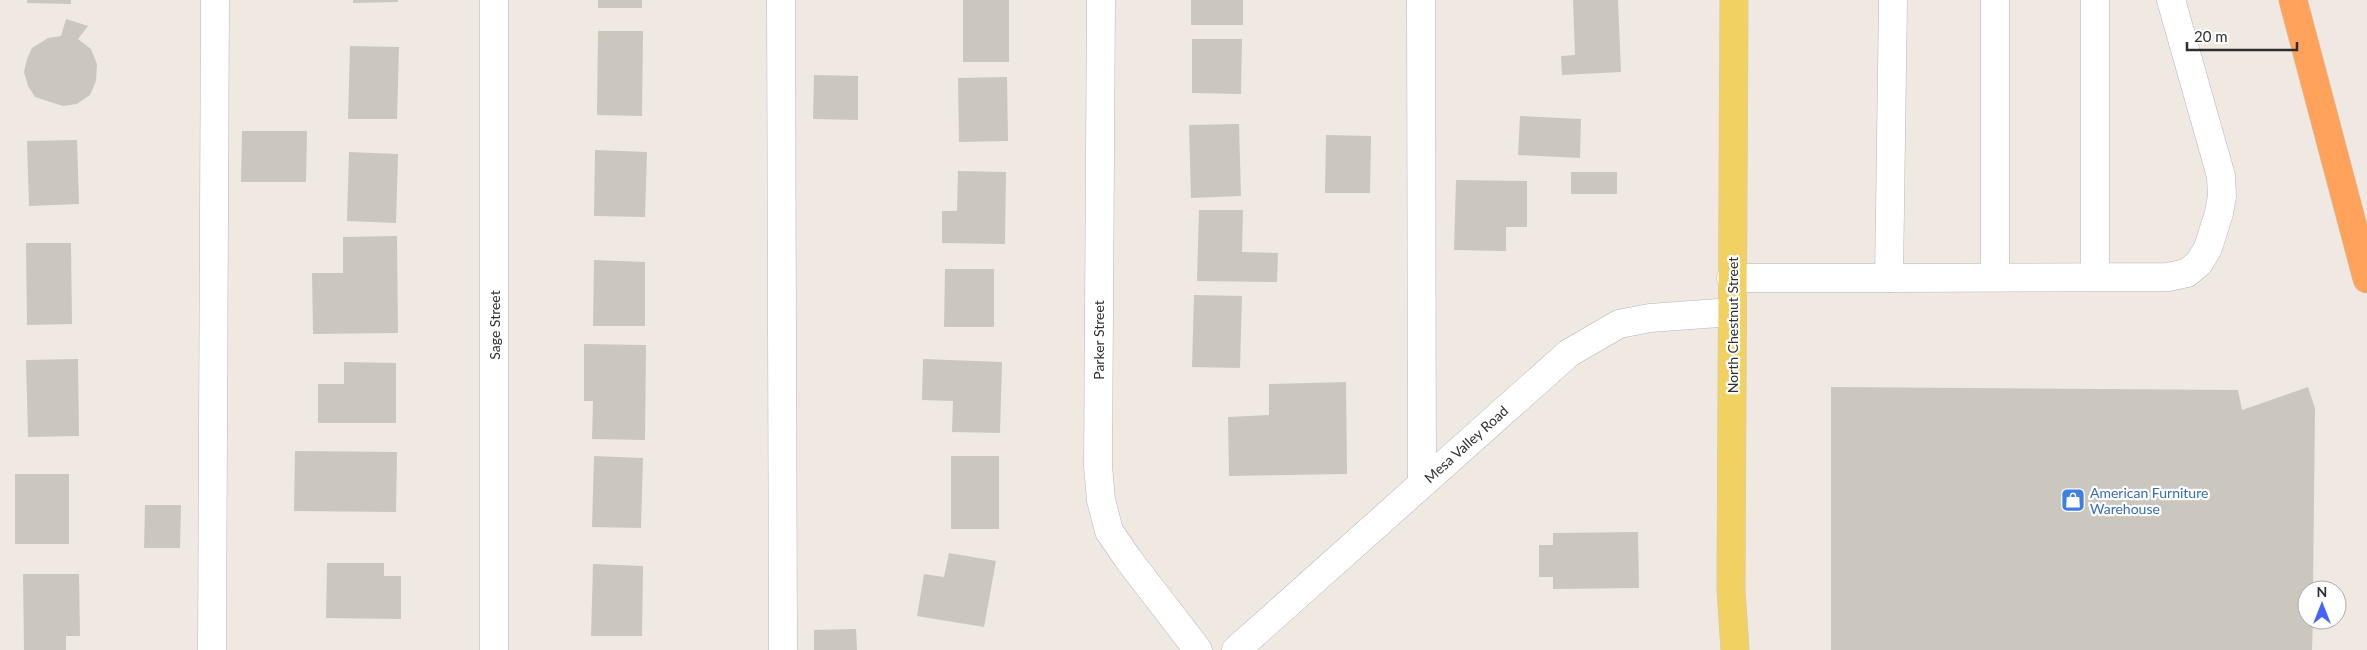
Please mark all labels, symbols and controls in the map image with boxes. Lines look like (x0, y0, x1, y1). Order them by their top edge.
scale bar (2187, 20, 2297, 52)
text: 20 m (2194, 27, 2228, 45)
street label: North Chestnut Street (1724, 257, 1741, 393)
street label: Sage Street (486, 290, 503, 360)
street label: Parker Street (1090, 300, 1107, 380)
street label: Mesa Valley Road (1421, 402, 1511, 486)
place label: American Furniture Warehouse (2090, 484, 2208, 517)
shop icon: American Furniture Warehouse (2060, 487, 2086, 513)
north arrow (2297, 580, 2347, 630)
text: N (2317, 583, 2327, 600)

